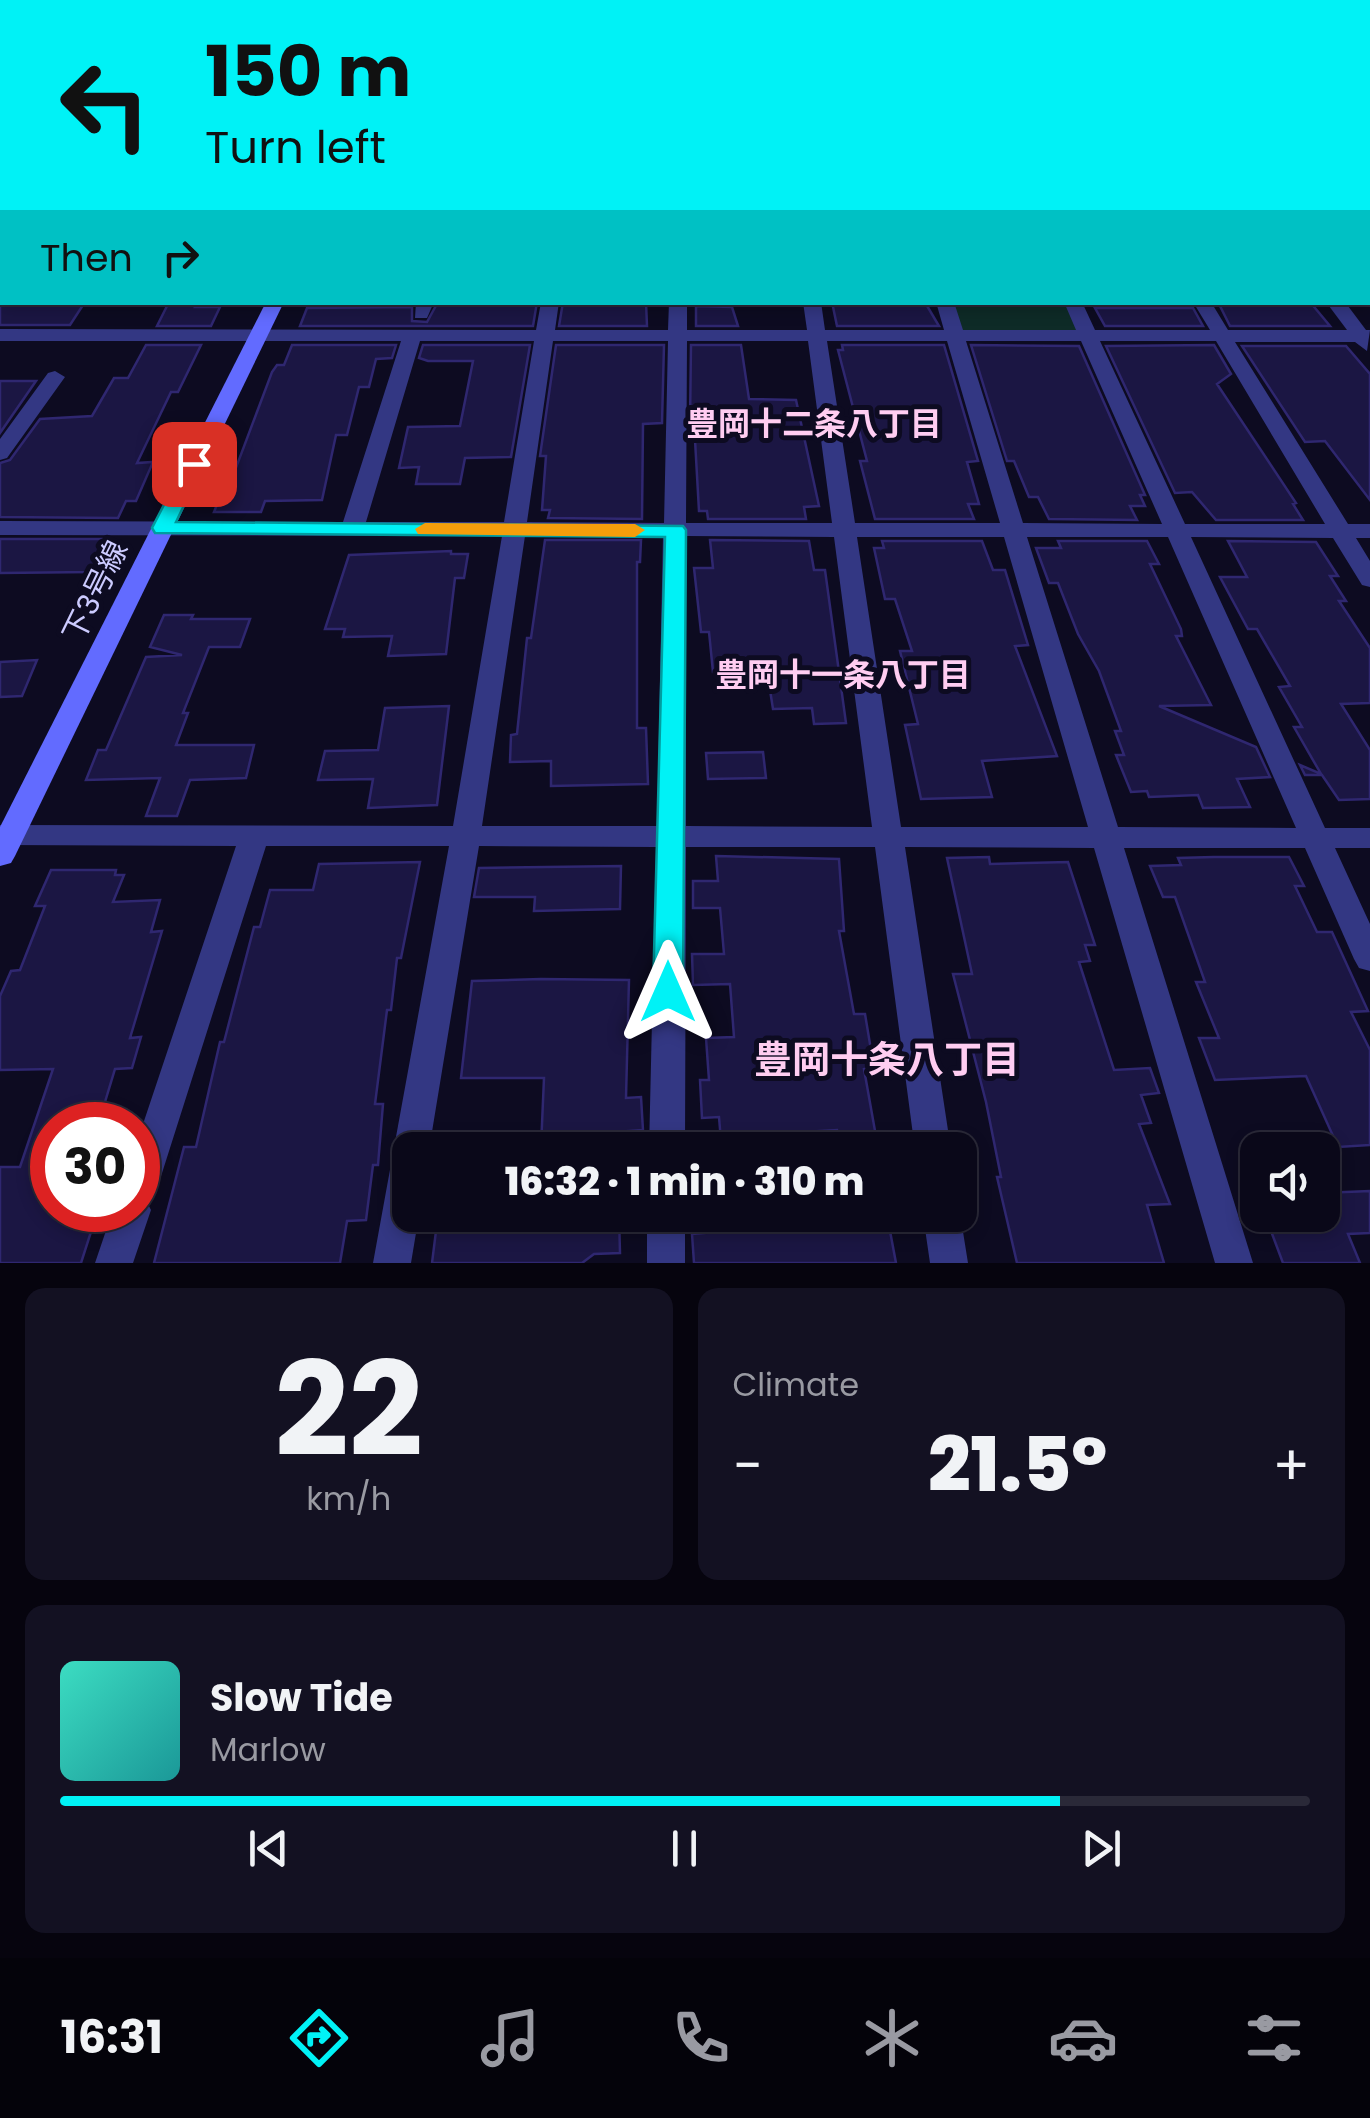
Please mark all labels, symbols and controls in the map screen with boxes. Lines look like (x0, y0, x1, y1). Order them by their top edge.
text: 150 m (205, 22, 411, 121)
icon: left (40, 40, 170, 170)
text: Turn left (205, 116, 386, 179)
icon: right (153, 230, 208, 285)
text: Then (40, 231, 133, 284)
district label: 豊岡十二条八丁目 (686, 401, 942, 446)
pin (152, 422, 237, 507)
icon: arrive (167, 437, 222, 492)
street label: 下3号線 (52, 533, 138, 649)
district label: 豊岡十一条八丁目 (715, 652, 971, 697)
position arrow (616, 940, 720, 1044)
district label: 豊岡十条八丁目 (754, 1033, 1020, 1086)
speed limit sign: 30 (30, 1102, 160, 1232)
map controls (1240, 1132, 1340, 1232)
button: sound (1240, 1132, 1340, 1232)
text: 16:32 · 1 min · 310 m (505, 1155, 864, 1208)
text: 22 (275, 1318, 423, 1501)
text: Climate (733, 1362, 859, 1407)
text: 21.5° (928, 1412, 1107, 1517)
text: − (733, 1427, 763, 1504)
text: + (1272, 1427, 1310, 1504)
text: km/h (306, 1476, 391, 1521)
text: Slow Tide (210, 1671, 393, 1724)
text: Marlow (210, 1727, 326, 1772)
icon: previous (241, 1821, 296, 1876)
icon: pause (657, 1821, 712, 1876)
icon: next (1074, 1821, 1129, 1876)
icon: directions (284, 2003, 354, 2073)
icon: music (475, 2003, 545, 2073)
icon: phone (666, 2003, 736, 2073)
icon: climate (857, 2003, 927, 2073)
icon: car (1048, 2003, 1118, 2073)
icon: filters (1239, 2003, 1309, 2073)
text: 16:31 (61, 2006, 163, 2069)

